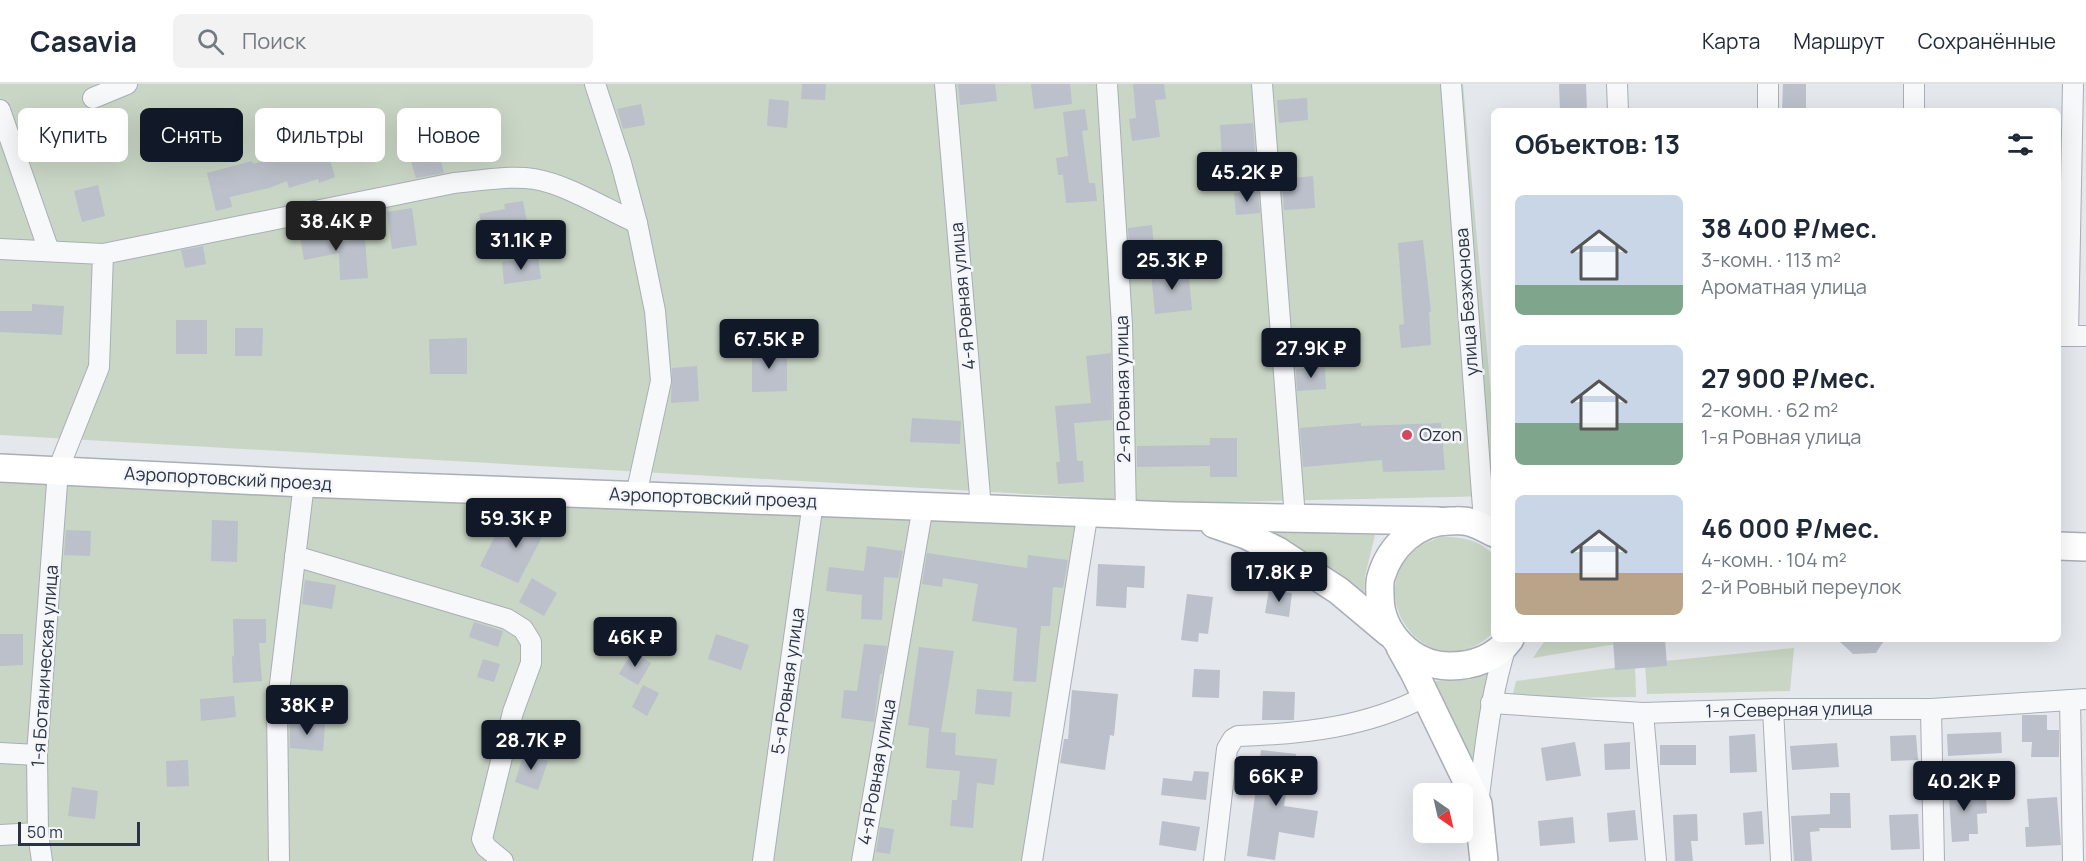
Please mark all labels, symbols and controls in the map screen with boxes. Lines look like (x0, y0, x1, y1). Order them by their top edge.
search box (173, 14, 593, 68)
text: Casavia (30, 22, 137, 60)
icon: search (194, 25, 227, 58)
text: Поиск (242, 26, 306, 56)
text: Карта (1702, 27, 1760, 55)
text: Маршрут (1793, 27, 1885, 55)
text: Сохранённые (1918, 27, 2056, 55)
chip: Купить (18, 108, 128, 162)
chip: Снять (140, 108, 243, 162)
chip: Фильтры (255, 108, 385, 162)
chip: Новое (397, 108, 501, 162)
text: Объектов: 13 (1515, 126, 1680, 162)
icon: filters (2004, 128, 2037, 161)
pin: 45.2K ₽ (1192, 152, 1302, 203)
text: 45.2K ₽ (1211, 158, 1283, 185)
pin: 38.4K ₽ (281, 201, 391, 252)
text: 38.4K ₽ (300, 207, 372, 234)
text: 38 400 ₽/мес. (1701, 210, 1878, 246)
icon: home (1563, 219, 1635, 291)
pin: 31.1K ₽ (466, 220, 576, 271)
street label: 4-я Ровная улица (944, 221, 980, 371)
text: 31.1K ₽ (490, 226, 552, 253)
street label: улица Безжонова (1449, 227, 1483, 377)
pin: 25.3K ₽ (1117, 240, 1227, 291)
text: 25.3K ₽ (1136, 246, 1208, 273)
text: 3-комн. · 113 m² (1701, 246, 1841, 273)
text: Ароматная улица (1701, 273, 1867, 300)
street label: 2-я Ровная улица (1109, 315, 1135, 463)
pin: 67.5K ₽ (714, 319, 824, 370)
text: 67.5K ₽ (734, 325, 804, 352)
pin: 27.9K ₽ (1256, 328, 1366, 379)
text: 27.9K ₽ (1276, 334, 1347, 361)
text: 27 900 ₽/мес. (1701, 360, 1876, 396)
icon: home (1563, 369, 1635, 441)
text: 2-комн. · 62 m² (1701, 396, 1838, 423)
place label: Ozon (1419, 422, 1462, 446)
text: 1-я Ровная улица (1701, 423, 1861, 450)
marker: Ozon (1400, 428, 1414, 442)
street label: Аэропортовский проезд (124, 461, 333, 495)
street label: Аэропортовский проезд (609, 481, 818, 513)
pin: 59.3K ₽ (461, 498, 571, 549)
text: 59.3K ₽ (480, 504, 552, 531)
text: 46 000 ₽/мес. (1701, 510, 1880, 546)
icon: home (1563, 519, 1635, 591)
text: 4-комн. · 104 m² (1701, 546, 1847, 573)
pin: 17.8K ₽ (1224, 552, 1334, 603)
text: 17.8K ₽ (1245, 558, 1313, 585)
street label: 1-я Ботаническая улица (25, 564, 63, 768)
text: 2-й Ровный переулок (1701, 573, 1901, 600)
street label: 5-я Ровная улица (765, 606, 809, 756)
pin: 46K ₽ (593, 617, 677, 668)
text: 46K ₽ (608, 623, 662, 650)
pin: 38K ₽ (265, 685, 349, 736)
text: 38K ₽ (280, 691, 334, 718)
street label: 1-я Северная улица (1705, 696, 1873, 722)
street label: 4-я Ровная улица (851, 697, 901, 847)
pin: 28.7K ₽ (476, 720, 586, 771)
text: 28.7K ₽ (495, 726, 567, 753)
pin: 66K ₽ (1234, 756, 1318, 807)
pin: 40.2K ₽ (1909, 761, 2019, 812)
text: 66K ₽ (1248, 762, 1304, 789)
text: 40.2K ₽ (1927, 767, 2001, 794)
north arrow (1413, 783, 1473, 843)
map controls (1413, 783, 1473, 843)
scale bar (18, 819, 140, 846)
text: 50 m (27, 821, 63, 843)

